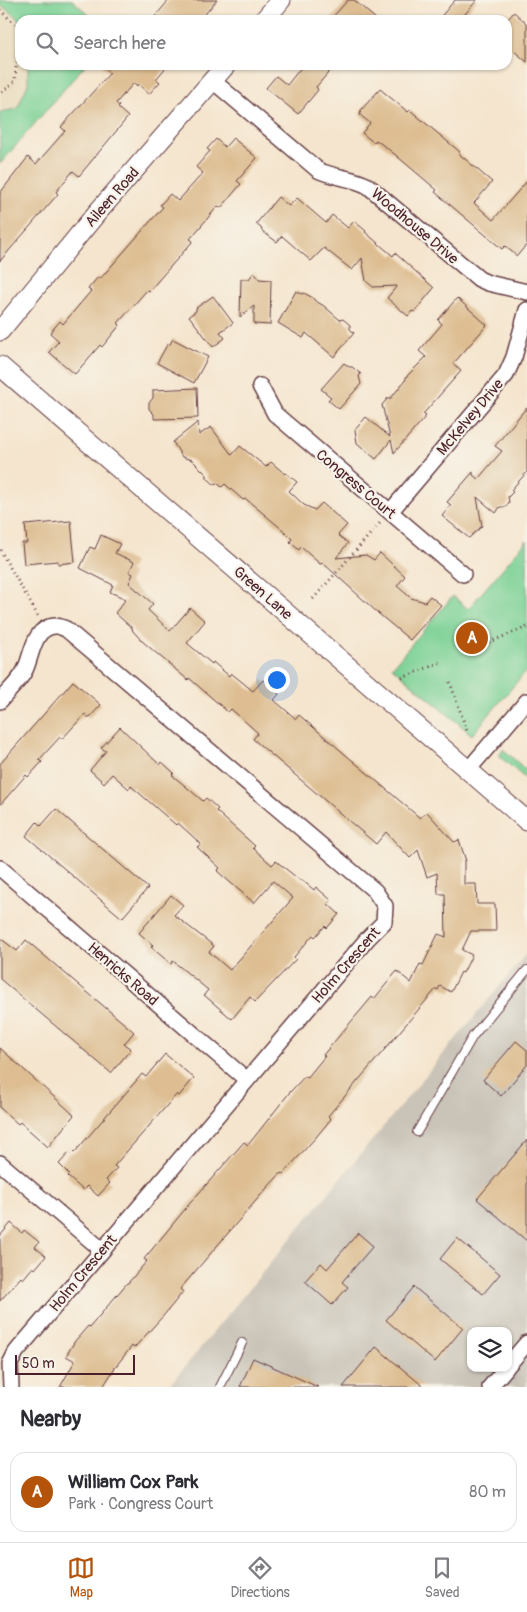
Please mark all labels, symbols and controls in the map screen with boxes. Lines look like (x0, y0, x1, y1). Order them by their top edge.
search box (15, 15, 512, 70)
icon: search (33, 29, 61, 57)
text: Search here (73, 31, 166, 55)
street label: Aileen Road (81, 163, 144, 231)
street label: Woodhouse Drive (367, 184, 463, 269)
street label: McKelvey Drive (433, 375, 508, 460)
street label: Congress Court (312, 445, 400, 524)
street label: Green Lane (229, 563, 297, 625)
pin: A (456, 619, 488, 657)
your location (264, 667, 290, 693)
street label: Holm Crescent (308, 922, 385, 1007)
street label: Henricks Road (83, 939, 162, 1010)
street label: Holm Crescent (46, 1230, 122, 1316)
map controls (467, 1327, 512, 1372)
button: layers (467, 1327, 512, 1372)
scale bar (15, 1352, 135, 1375)
text: 50 m (22, 1355, 55, 1372)
text: Nearby (20, 1406, 81, 1433)
text: William Cox Park (68, 1470, 199, 1494)
text: A (32, 1482, 42, 1502)
text: 80 m (469, 1482, 506, 1502)
text: Park · Congress Court (68, 1494, 213, 1514)
tab: Map (67, 1554, 95, 1601)
tab: Directions (230, 1554, 290, 1601)
tab: Saved (425, 1554, 460, 1601)

